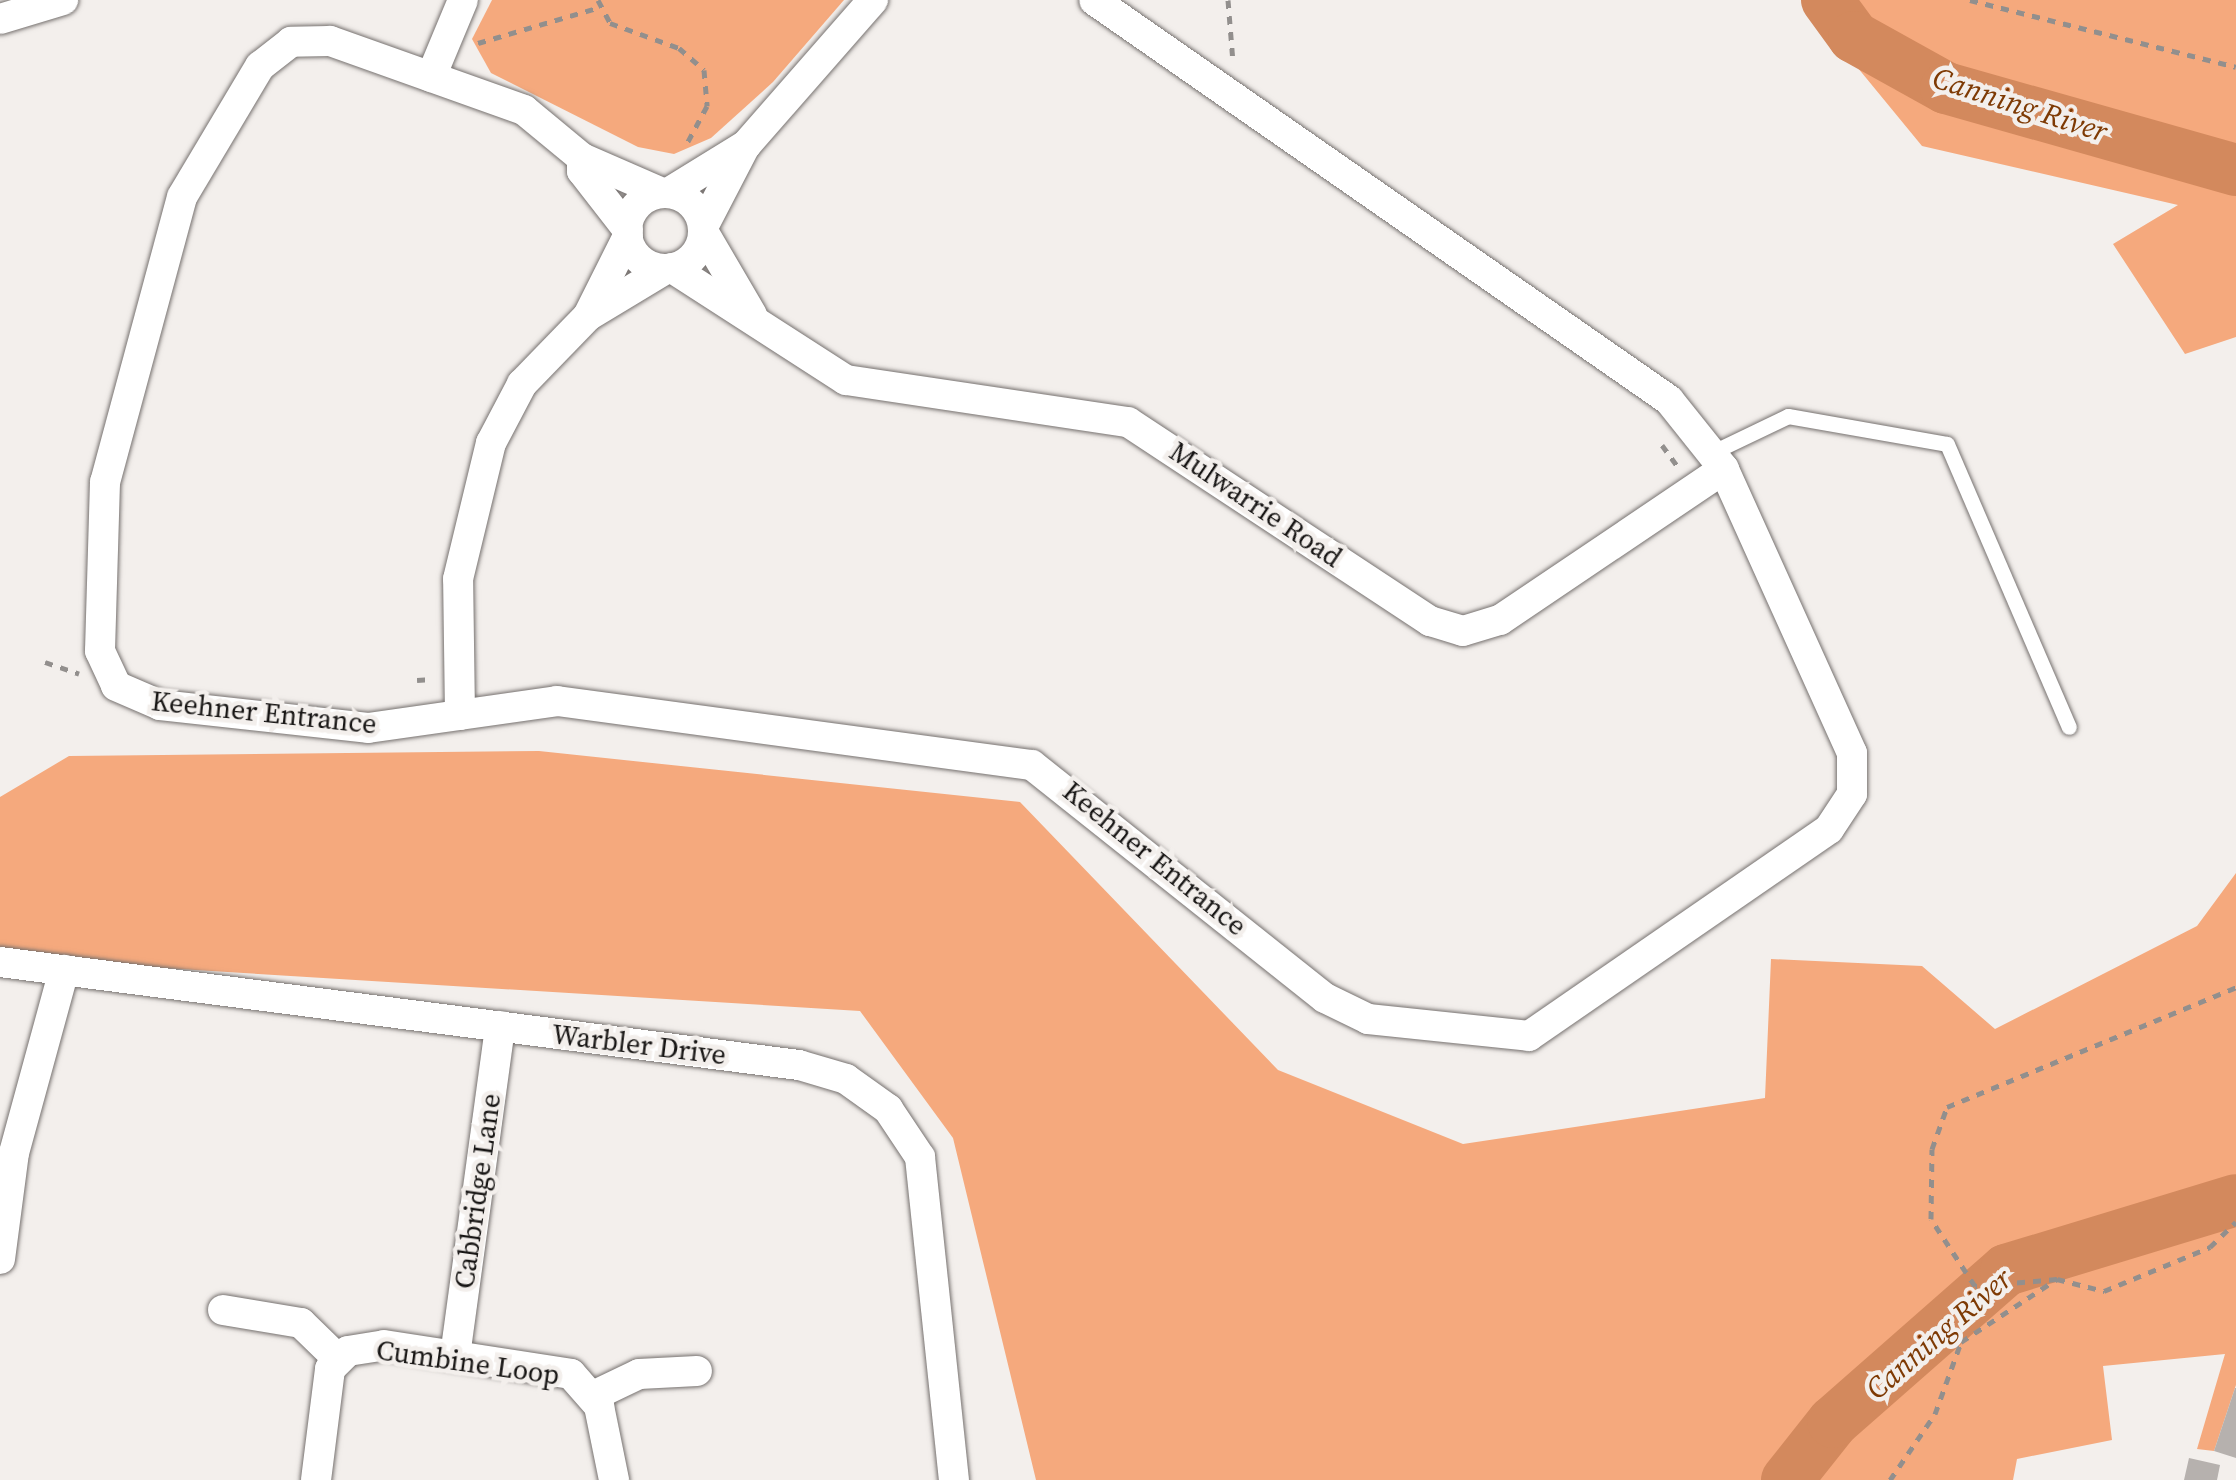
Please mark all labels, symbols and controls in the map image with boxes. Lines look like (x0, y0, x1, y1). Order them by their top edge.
water label: Canning River (1928, 60, 2112, 150)
street label: Mulwarrie Road (1164, 434, 1348, 574)
street label: Keehner Entrance (150, 683, 378, 741)
street label: Keehner Entrance (1057, 774, 1253, 942)
street label: Warbler Drive (550, 1017, 728, 1071)
street label: Cabbridge Lane (447, 1091, 507, 1291)
water label: Canning River (1859, 1261, 2019, 1407)
street label: Cumbine Loop (374, 1333, 562, 1391)

